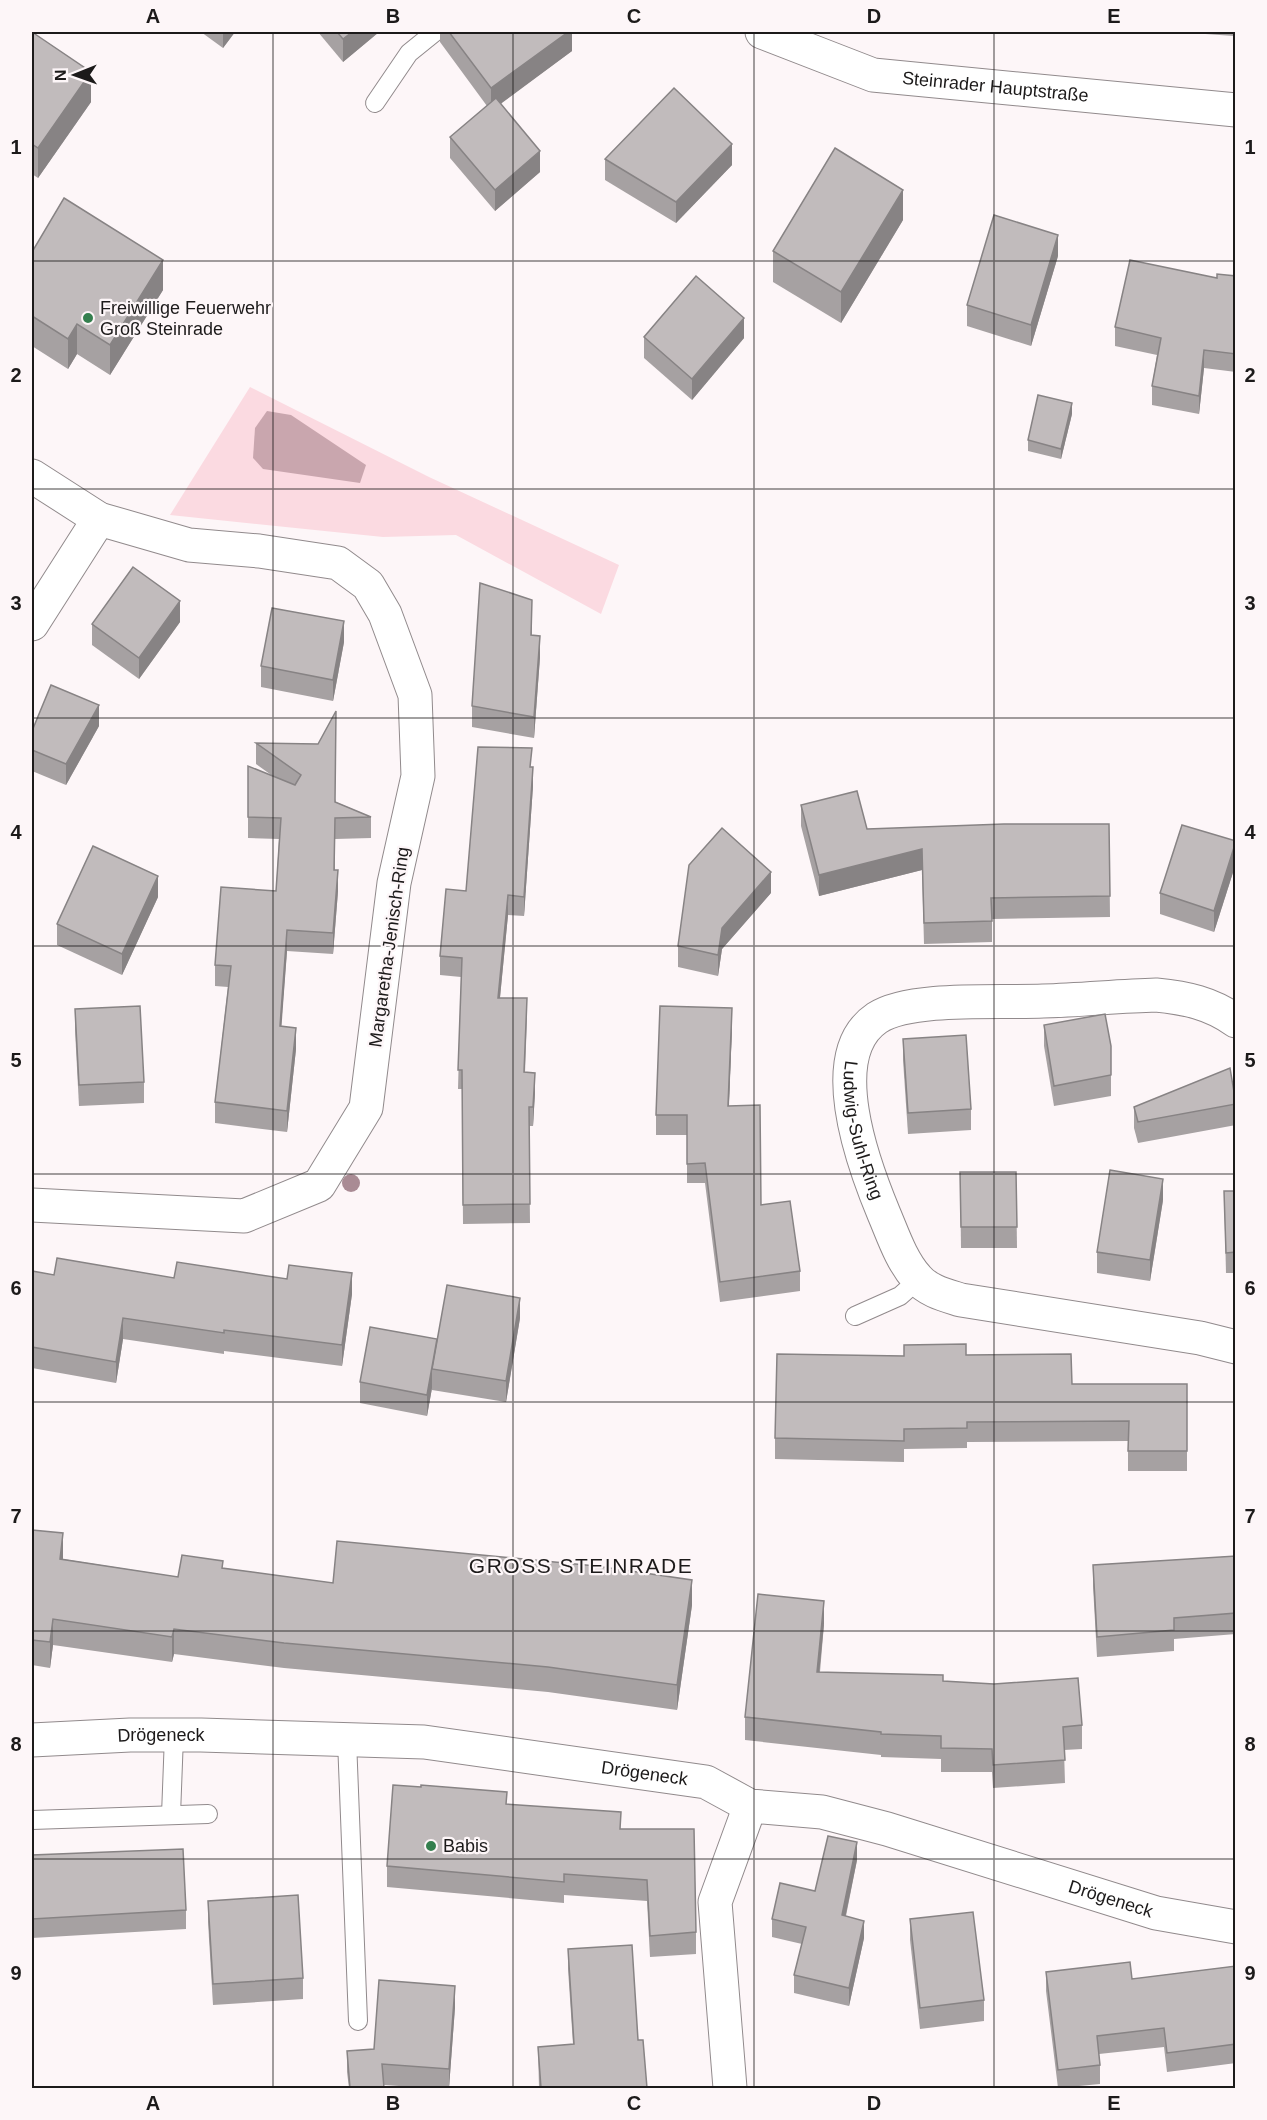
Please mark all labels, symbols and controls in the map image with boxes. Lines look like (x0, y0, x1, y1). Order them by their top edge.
text: A (146, 5, 160, 27)
text: B (386, 5, 400, 27)
text: C (627, 5, 641, 27)
text: D (867, 5, 881, 27)
text: E (1107, 5, 1121, 27)
north arrow (45, 45, 105, 105)
street label: Steinrader Hauptstraße (901, 68, 1090, 106)
text: N (52, 69, 69, 81)
text: 1 (10, 136, 22, 158)
text: 1 (1244, 136, 1256, 158)
place label: Freiwillige Feuerwehr Groß Steinrade (100, 298, 271, 339)
marker: Freiwillige Feuerwehr Groß Steinrade (81, 311, 95, 325)
text: 2 (10, 364, 22, 386)
text: 2 (1244, 364, 1256, 386)
text: 3 (10, 592, 22, 614)
text: 3 (1244, 592, 1256, 614)
text: 4 (10, 821, 22, 843)
text: 4 (1244, 821, 1256, 843)
street label: Margaretha-Jenisch-Ring (365, 846, 413, 1048)
text: 5 (10, 1049, 22, 1071)
text: 5 (1244, 1049, 1256, 1071)
street label: Ludwig-Suhl-Ring (840, 1059, 887, 1202)
text: 6 (10, 1277, 22, 1299)
text: 6 (1244, 1277, 1256, 1299)
text: 7 (10, 1505, 22, 1527)
text: 7 (1244, 1505, 1256, 1527)
district label: GROSS STEINRADE (469, 1554, 693, 1577)
street label: Drögeneck (117, 1725, 205, 1746)
text: 8 (10, 1733, 22, 1755)
text: 8 (1244, 1733, 1256, 1755)
street label: Drögeneck (600, 1757, 690, 1789)
place label: Babis (443, 1836, 488, 1856)
marker: Babis (424, 1839, 438, 1853)
street label: Drögeneck (1066, 1876, 1156, 1922)
text: 9 (10, 1962, 22, 1984)
text: 9 (1244, 1962, 1256, 1984)
text: A (146, 2092, 160, 2114)
text: B (386, 2092, 400, 2114)
text: C (627, 2092, 641, 2114)
text: D (867, 2092, 881, 2114)
text: E (1107, 2092, 1121, 2114)

